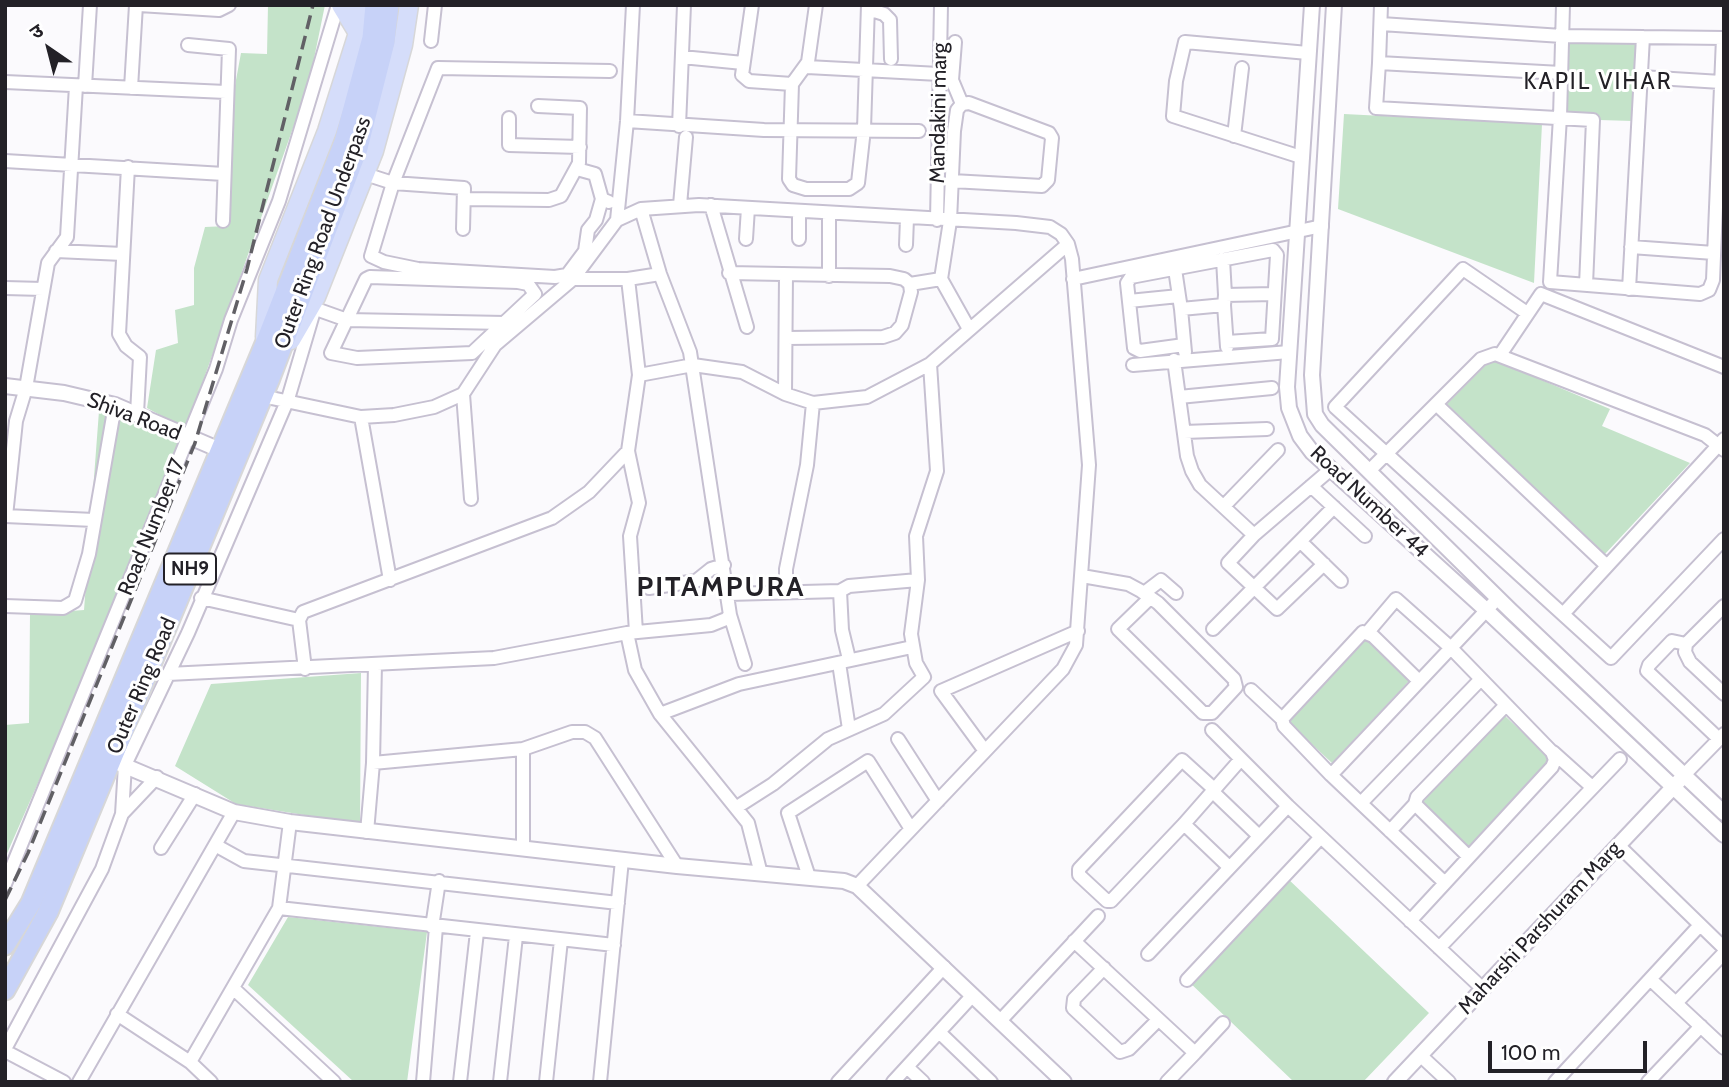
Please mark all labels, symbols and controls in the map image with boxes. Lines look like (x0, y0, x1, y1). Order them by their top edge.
north arrow (14, 14, 84, 84)
text: उ (26, 19, 48, 44)
street label: Mandakini marg (925, 42, 953, 184)
district label: KAPIL VIHAR (1525, 68, 1671, 96)
street label: Outer Ring Road Underpass (269, 114, 377, 352)
street label: Shiva Road (83, 388, 185, 446)
street label: Road Number 44 (1305, 441, 1433, 563)
street label: Road Number 17 (113, 455, 191, 599)
road number: NH9 (164, 554, 216, 584)
district label: PITAMPURA (638, 571, 804, 605)
street label: Outer Ring Road (102, 614, 182, 758)
street label: Maharshi Parshuram Marg (1453, 836, 1627, 1020)
scale bar (1491, 1028, 1650, 1072)
text: 100 m (1501, 1040, 1560, 1065)

